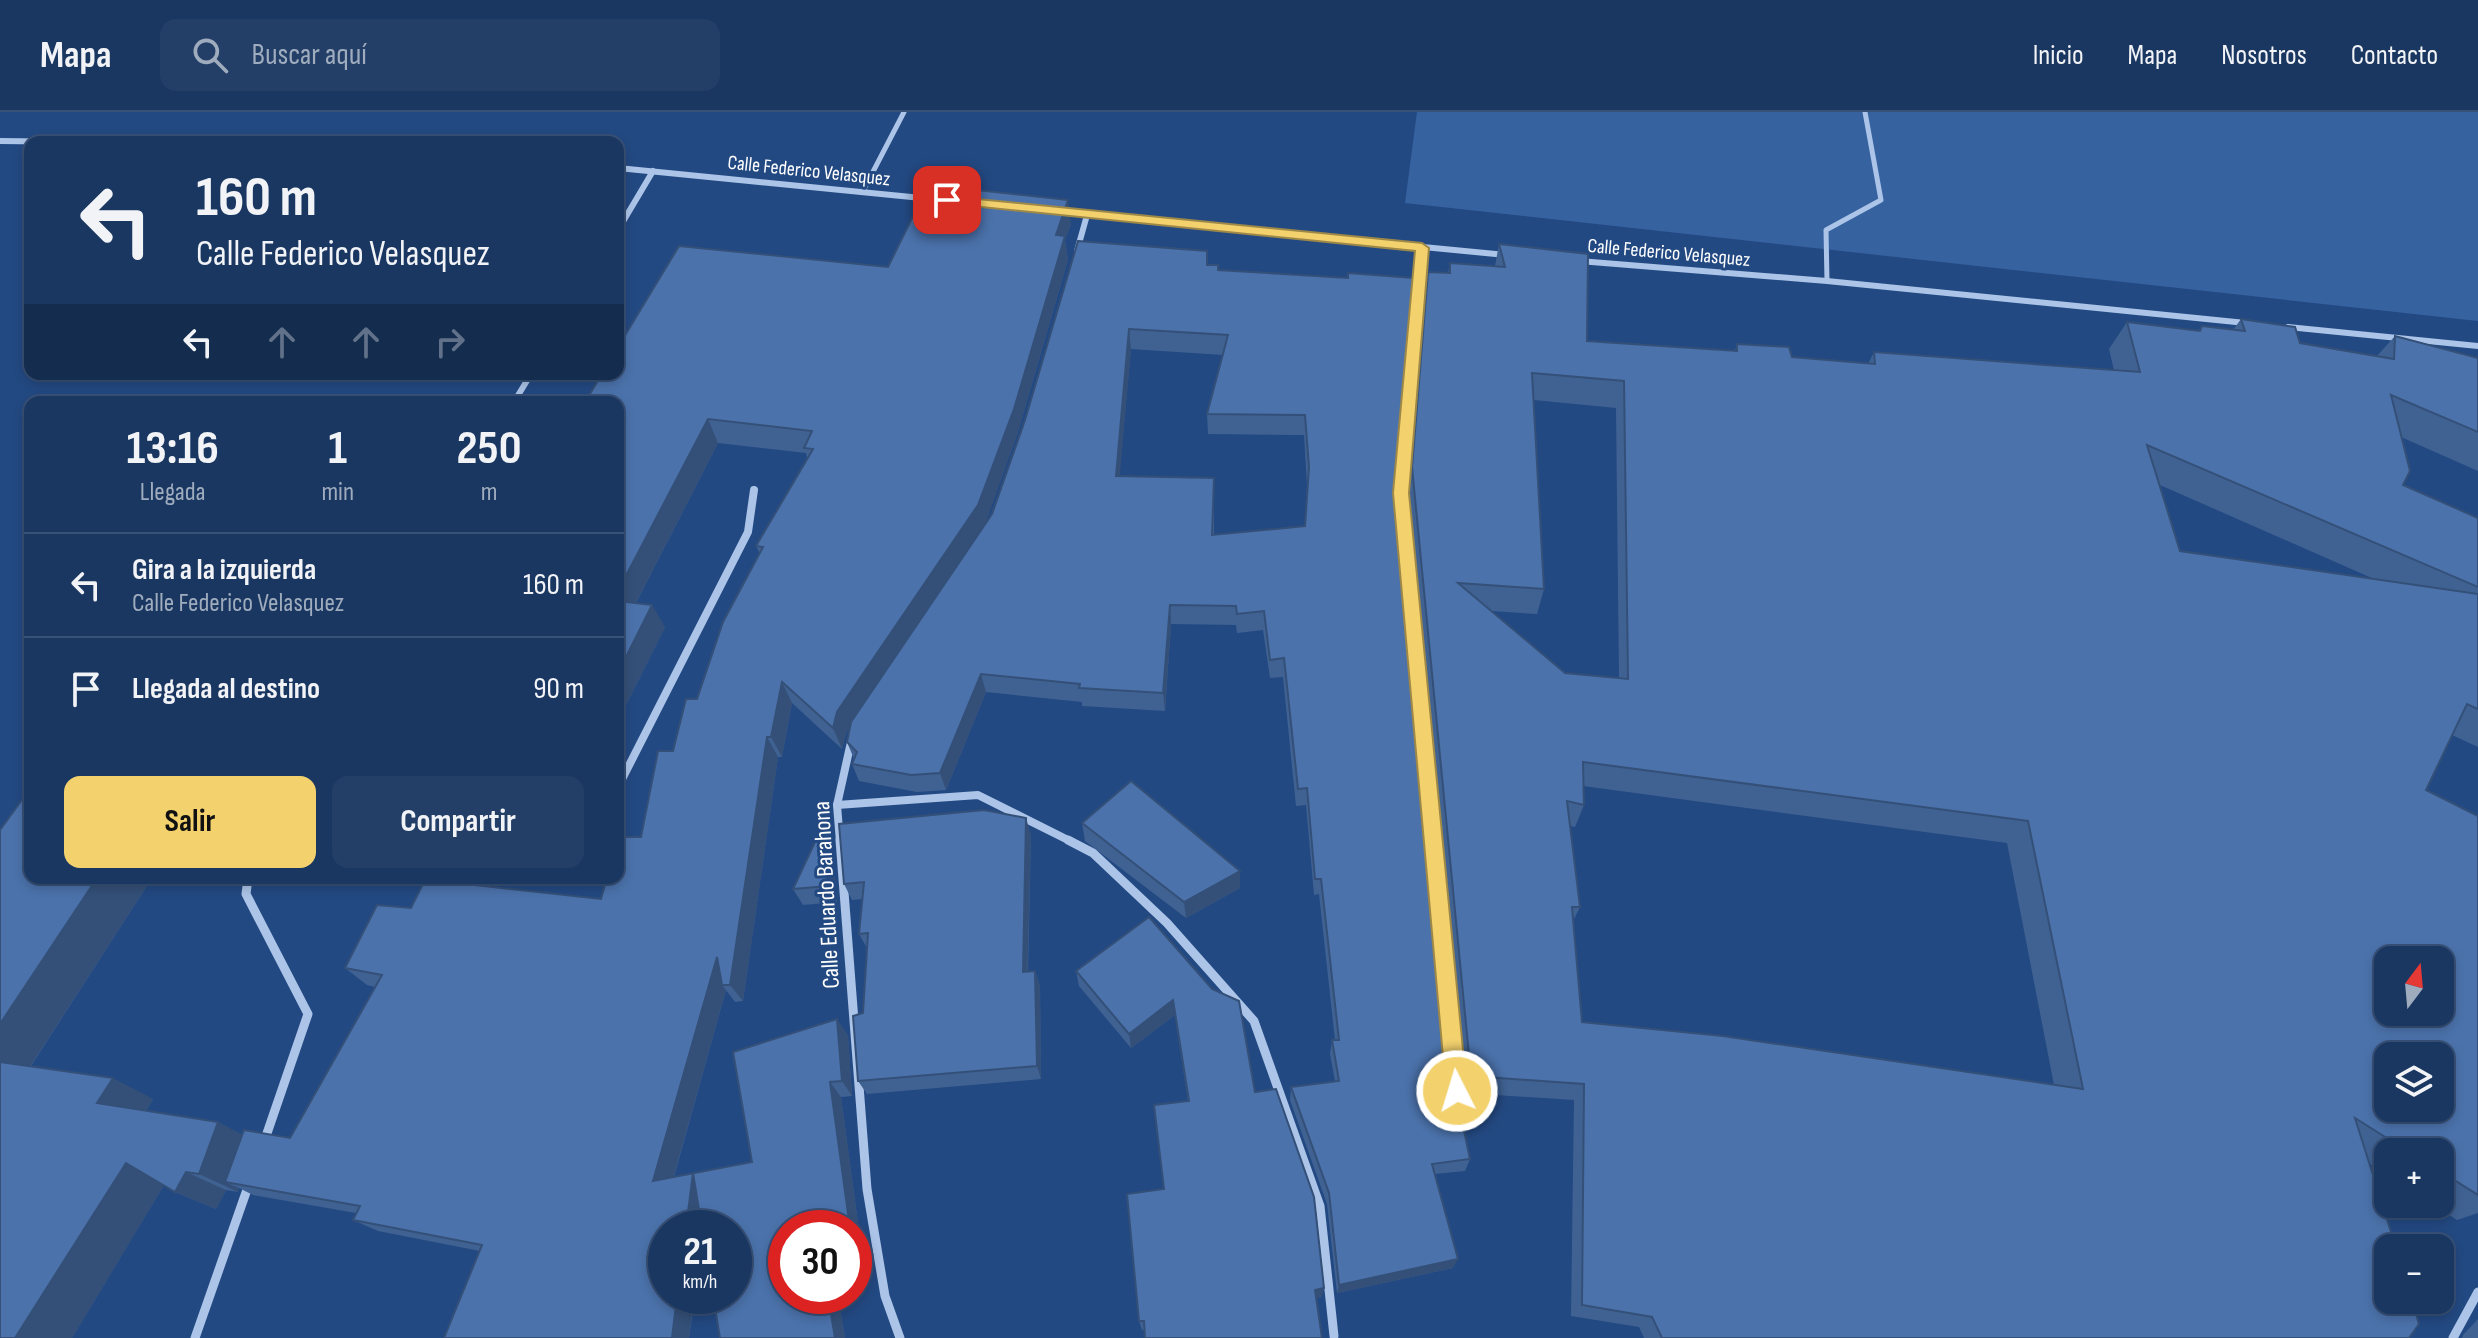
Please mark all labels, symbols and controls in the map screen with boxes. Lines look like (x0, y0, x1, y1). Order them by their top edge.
search box (160, 19, 720, 91)
text: Mapa (40, 33, 112, 78)
icon: search (188, 33, 232, 77)
text: Buscar aquí (252, 37, 367, 73)
text: Inicio (2033, 39, 2084, 72)
text: Mapa (2128, 39, 2177, 72)
text: Nosotros (2221, 39, 2307, 72)
text: Contacto (2351, 39, 2438, 72)
street label: Calle Federico Velasquez (726, 151, 891, 191)
text: 160 m (196, 165, 317, 232)
pin (913, 166, 981, 234)
icon: left (64, 168, 168, 272)
icon: arrive (925, 178, 969, 222)
text: Calle Federico Velasquez (196, 233, 490, 276)
street label: Calle Federico Velasquez (1587, 234, 1751, 272)
icon: left (176, 320, 220, 364)
icon: ahead (260, 320, 304, 364)
icon: ahead (344, 320, 388, 364)
icon: right (428, 320, 472, 364)
text: 13:16 (126, 420, 219, 477)
text: 1 (328, 420, 347, 477)
text: 250 (457, 420, 522, 477)
text: Llegada (140, 477, 206, 508)
text: min (321, 477, 354, 508)
text: m (481, 477, 497, 508)
text: Gira a la izquierda (132, 552, 316, 588)
icon: left (64, 563, 108, 607)
text: 160 m (523, 567, 584, 603)
text: Calle Federico Velasquez (132, 588, 344, 619)
icon: arrive (64, 667, 108, 711)
text: Llegada al destino (132, 671, 320, 707)
text: 90 m (533, 671, 584, 707)
button: Salir (64, 776, 316, 868)
button: Compartir (332, 776, 584, 868)
street label: Calle Eduardo Barahona (807, 801, 846, 989)
north arrow (2374, 946, 2454, 1026)
map controls (2374, 946, 2454, 1314)
button: layers (2374, 1042, 2454, 1122)
position arrow (1415, 1049, 1499, 1133)
button: + (2374, 1138, 2454, 1218)
speed limit sign: 30 (768, 1210, 872, 1314)
text: 21 (683, 1228, 717, 1276)
button: − (2374, 1234, 2454, 1314)
text: km/h (683, 1270, 717, 1294)

